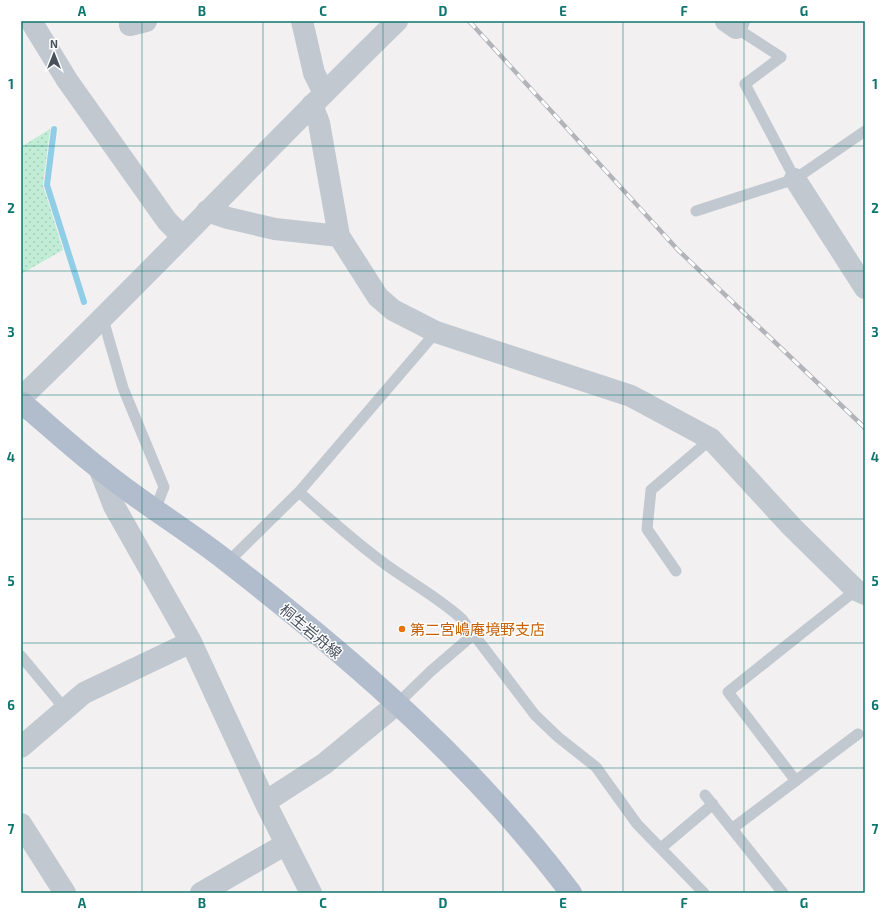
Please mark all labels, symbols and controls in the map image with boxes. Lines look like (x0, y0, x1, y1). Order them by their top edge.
text: A (78, 3, 87, 19)
text: B (198, 3, 206, 19)
text: C (319, 3, 327, 19)
text: D (439, 3, 448, 19)
text: E (559, 3, 567, 19)
text: F (680, 3, 688, 19)
text: G (800, 3, 808, 19)
north arrow (34, 34, 74, 74)
text: N (50, 37, 58, 50)
text: 1 (8, 76, 14, 92)
text: 1 (872, 76, 878, 92)
text: 2 (7, 200, 15, 216)
text: 2 (871, 200, 879, 216)
text: 3 (7, 324, 15, 340)
text: 3 (871, 324, 879, 340)
text: 4 (7, 449, 15, 465)
text: 4 (871, 449, 879, 465)
text: 5 (7, 573, 15, 589)
text: 5 (871, 573, 879, 589)
street label: 桐生岩舟線 (276, 600, 346, 662)
place label: 第二宮嶋庵境野支店 (410, 620, 545, 638)
marker: 第二宮嶋庵境野支店 (397, 624, 407, 634)
text: 6 (7, 697, 15, 713)
text: 6 (871, 697, 879, 713)
text: 7 (8, 821, 15, 837)
text: 7 (872, 821, 879, 837)
text: A (78, 895, 87, 911)
text: B (198, 895, 206, 911)
text: C (319, 895, 327, 911)
text: D (439, 895, 448, 911)
text: E (559, 895, 567, 911)
text: F (680, 895, 688, 911)
text: G (800, 895, 808, 911)

